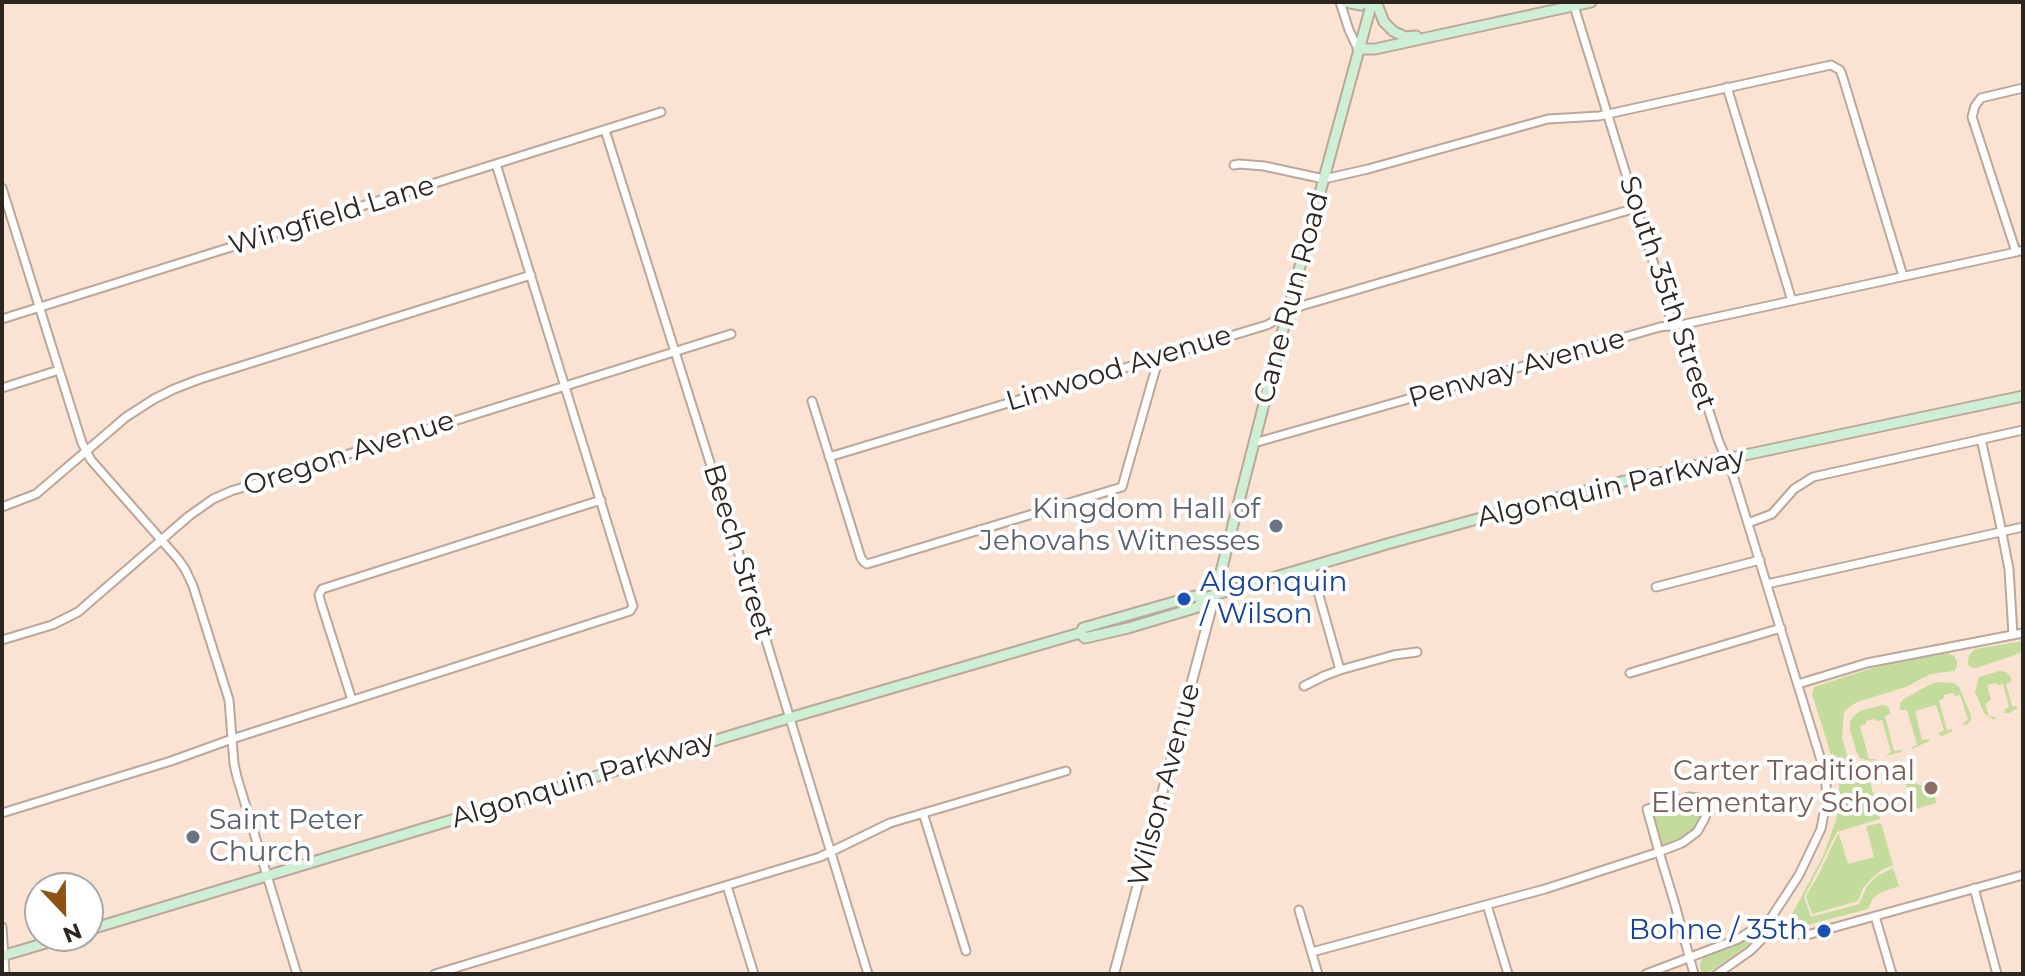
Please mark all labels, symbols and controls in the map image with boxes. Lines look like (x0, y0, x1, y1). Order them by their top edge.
street label: Wingfield Lane (225, 169, 439, 263)
street label: South 35th Street (1611, 172, 1723, 414)
street label: Cane Run Road (1248, 188, 1336, 408)
street label: Linwood Avenue (1002, 319, 1236, 419)
street label: Penway Avenue (1405, 322, 1629, 416)
street label: Oregon Avenue (239, 404, 459, 504)
street label: Algonquin Parkway (1474, 441, 1748, 535)
street label: Beech Street (695, 460, 781, 644)
place label: Kingdom Hall of Jehovahs Witnesses (979, 493, 1260, 559)
marker: Kingdom Hall of Jehovahs Witnesses (1267, 517, 1285, 535)
place label: Algonquin / Wilson (1200, 566, 1348, 632)
marker: Algonquin / Wilson (1175, 590, 1193, 608)
street label: Wilson Avenue (1122, 680, 1208, 890)
street label: Algonquin Parkway (447, 724, 719, 836)
place label: Carter Traditional Elementary School (1651, 755, 1915, 821)
marker: Carter Traditional Elementary School (1922, 779, 1940, 797)
place label: Saint Peter Church (209, 804, 364, 870)
marker: Saint Peter Church (184, 828, 202, 846)
north arrow (24, 872, 104, 952)
place label: Bohne / 35th (1629, 914, 1808, 948)
text: N (59, 917, 86, 949)
marker: Bohne / 35th (1815, 922, 1833, 940)

